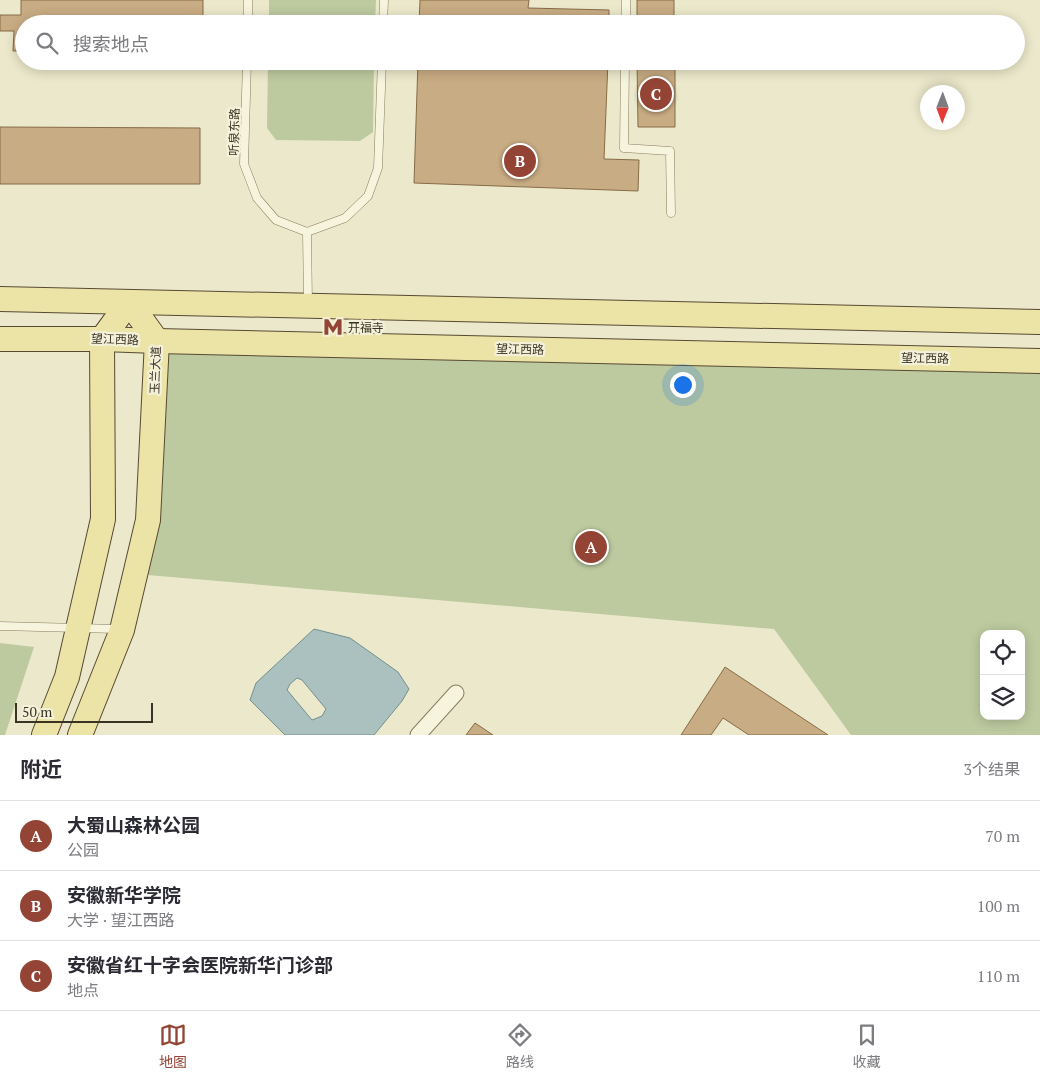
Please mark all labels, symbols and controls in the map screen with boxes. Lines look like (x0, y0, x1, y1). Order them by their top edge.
search box (15, 15, 1025, 70)
icon: search (33, 29, 61, 57)
text: 搜索地点 (73, 31, 149, 56)
pin: C (640, 75, 672, 113)
north arrow (920, 85, 965, 130)
street label: 听泉东路 (226, 108, 242, 156)
pin: B (504, 142, 536, 180)
metro station icon: 开福寺 (322, 316, 344, 338)
place label: 开福寺 (348, 320, 384, 335)
street label: 望江西路 (91, 331, 139, 347)
street label: 望江西路 (496, 341, 544, 357)
street label: 玉兰大道 (147, 346, 163, 394)
street label: 望江西路 (901, 350, 949, 366)
your location (670, 372, 696, 398)
pin: A (575, 528, 607, 566)
map controls (980, 630, 1025, 720)
button: locate (980, 630, 1025, 675)
button: layers (980, 675, 1025, 720)
scale bar (15, 700, 152, 723)
text: 50 m (22, 702, 52, 721)
text: 附近 (20, 755, 62, 783)
text: 3个结果 (963, 758, 1020, 780)
text: 大蜀山森林公园 (67, 812, 200, 837)
text: A (30, 825, 42, 847)
text: 70 m (985, 825, 1020, 847)
text: 公园 (67, 839, 99, 861)
text: 安徽新华学院 (67, 882, 181, 907)
text: B (31, 895, 41, 917)
text: 100 m (977, 895, 1020, 917)
text: 大学 · 望江西路 (67, 909, 175, 931)
text: 安徽省红十字会医院新华门诊部 (67, 952, 333, 977)
text: C (31, 965, 41, 987)
text: 110 m (977, 965, 1020, 987)
text: 地点 (67, 979, 99, 1001)
tab: 地图 (159, 1021, 187, 1071)
tab: 路线 (506, 1021, 534, 1071)
tab: 收藏 (853, 1021, 881, 1071)

